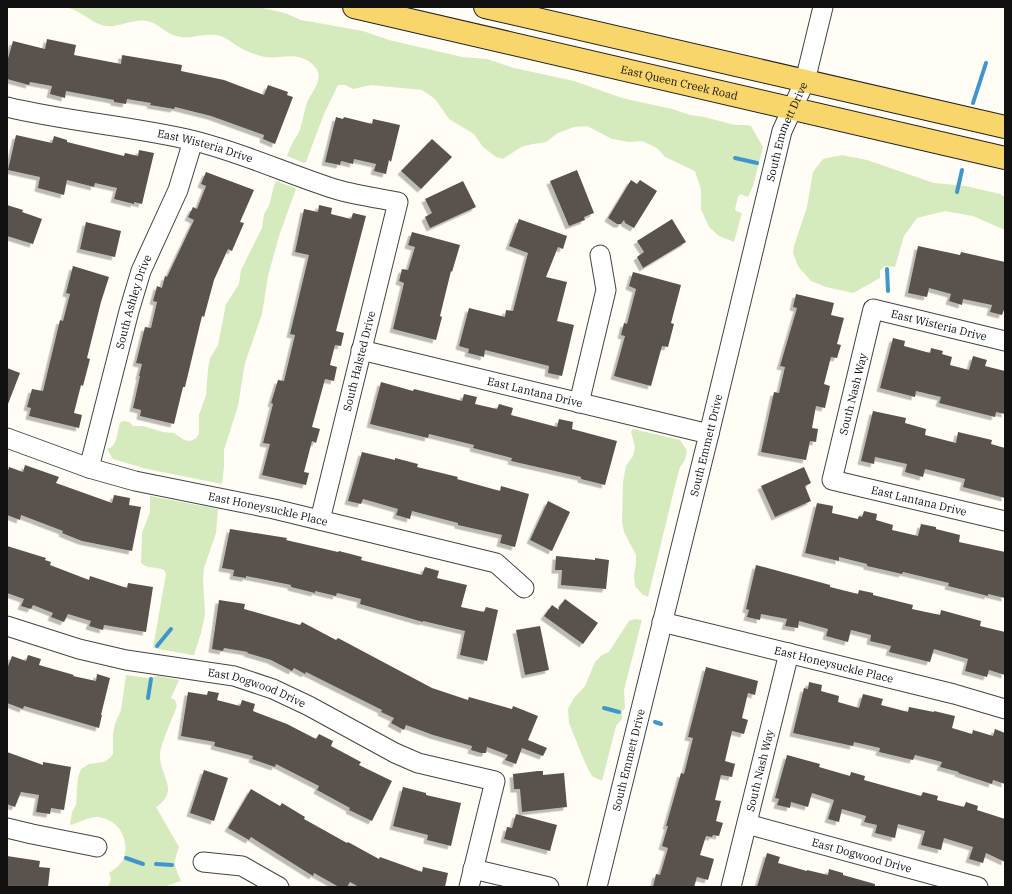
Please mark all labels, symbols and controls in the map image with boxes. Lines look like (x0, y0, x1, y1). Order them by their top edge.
street label: East Queen Creek Road (619, 62, 740, 103)
street label: South Emmett Drive (763, 80, 811, 183)
street label: East Wisteria Drive (156, 126, 255, 166)
street label: South Ashley Drive (113, 252, 155, 351)
street label: East Wisteria Drive (890, 306, 989, 344)
street label: South Halsted Drive (340, 309, 378, 413)
street label: South Nash Way (836, 352, 870, 436)
street label: East Lantana Drive (486, 374, 584, 410)
street label: South Emmett Drive (687, 393, 725, 498)
street label: East Lantana Drive (870, 483, 968, 519)
street label: East Honeysuckle Place (207, 489, 329, 529)
street label: East Honeysuckle Place (773, 643, 895, 686)
street label: East Dogwood Drive (207, 665, 308, 710)
street label: South Emmett Drive (609, 707, 648, 812)
street label: South Nash Way (743, 728, 777, 813)
street label: East Dogwood Drive (810, 835, 913, 876)

